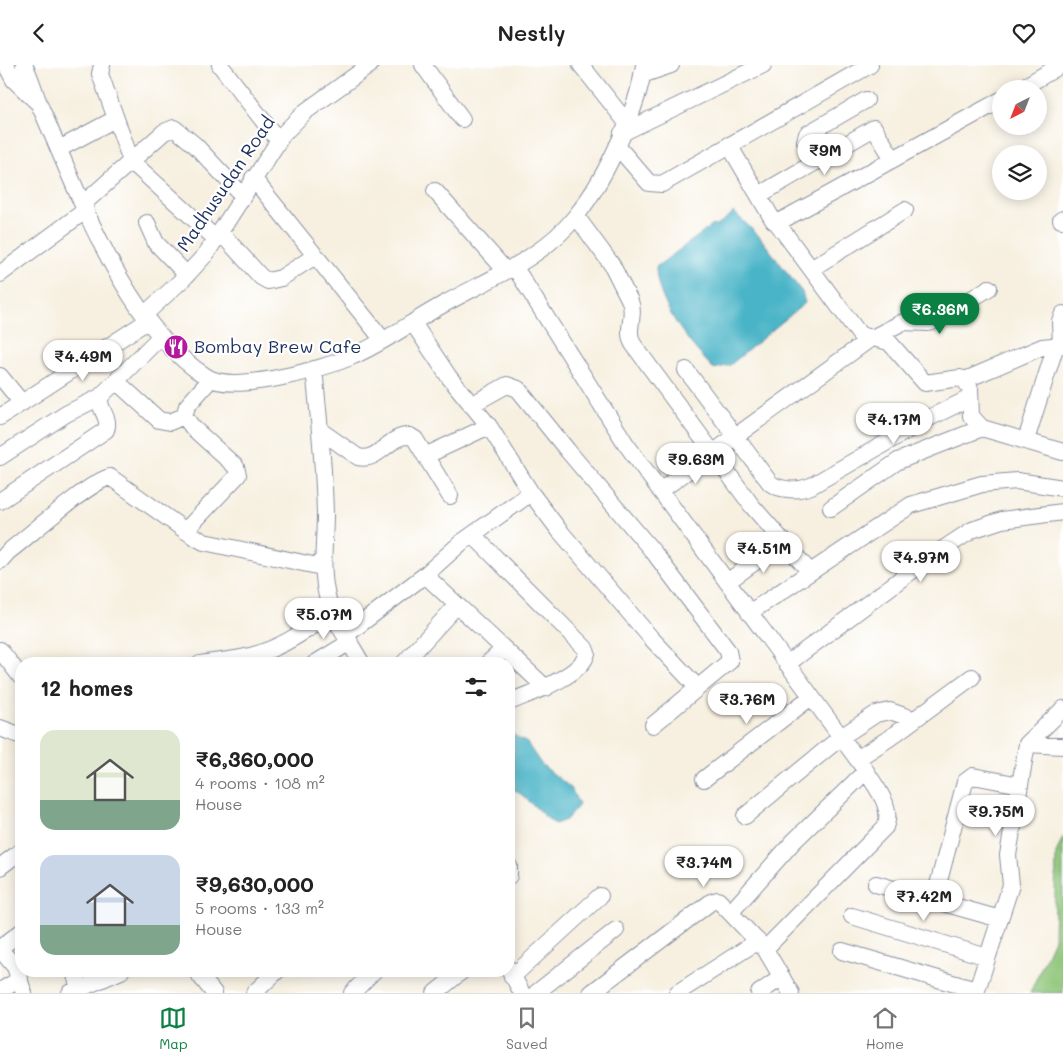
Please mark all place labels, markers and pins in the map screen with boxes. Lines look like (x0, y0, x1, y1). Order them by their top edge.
pin: ₹9M (801, 133, 849, 176)
pin: ₹6.36M (899, 293, 981, 335)
restaurant icon: Bombay Brew Cafe (163, 334, 189, 360)
place label: Bombay Brew Cafe (194, 334, 361, 358)
pin: ₹4.49M (42, 339, 124, 382)
pin: ₹4.17M (853, 403, 935, 445)
pin: ₹9.63M (655, 443, 737, 485)
pin: ₹4.51M (723, 531, 805, 574)
pin: ₹4.97M (880, 541, 962, 583)
pin: ₹5.07M (283, 597, 365, 640)
pin: ₹3.76M (706, 683, 788, 725)
pin: ₹9.75M (955, 795, 1037, 837)
pin: ₹3.74M (663, 845, 745, 888)
pin: ₹7.42M (883, 879, 965, 922)

